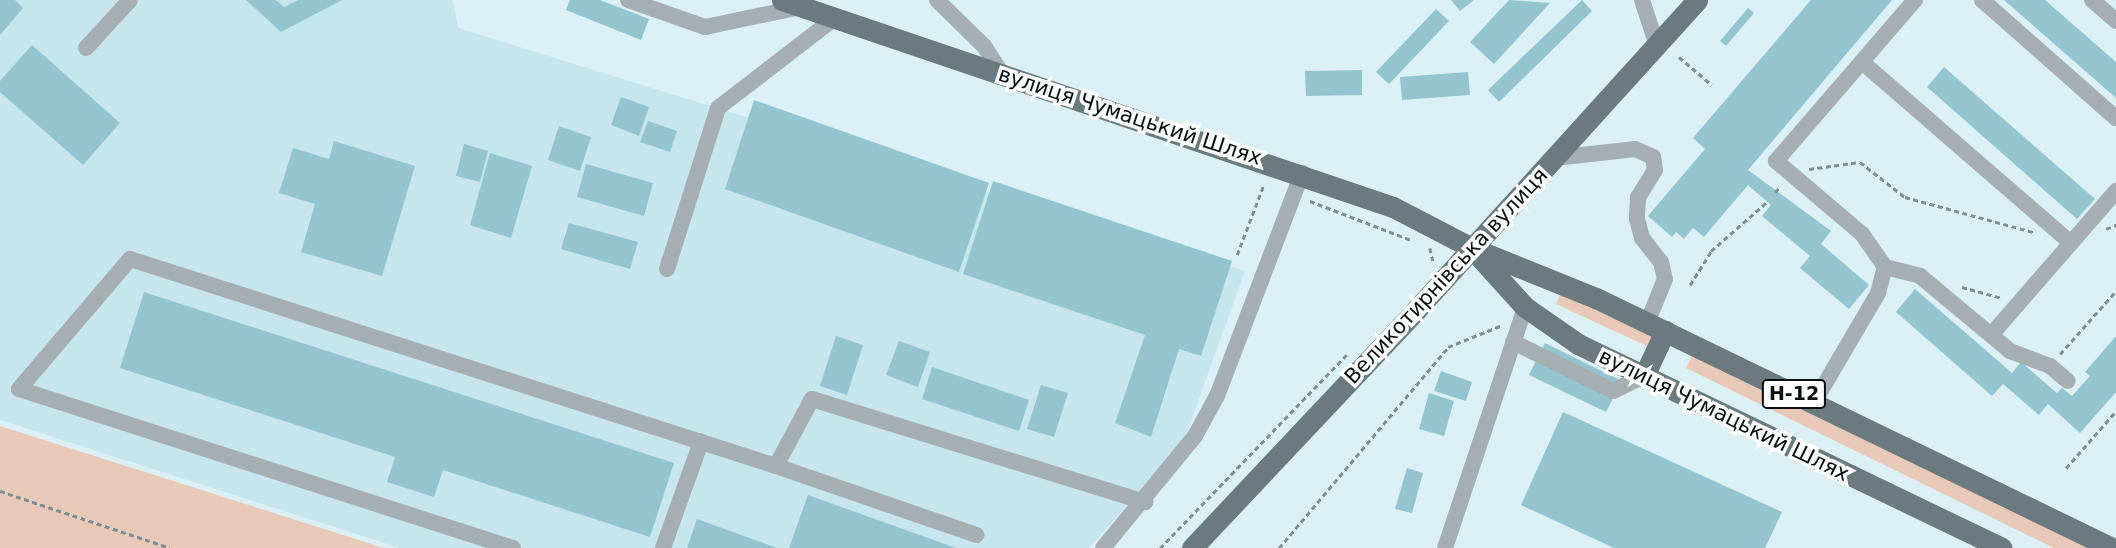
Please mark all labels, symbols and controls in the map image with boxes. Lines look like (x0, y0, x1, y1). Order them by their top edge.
street label: вулиця Чумацький Шлях (995, 61, 1265, 171)
street label: Великотирнівська вулиця (1339, 163, 1553, 389)
street label: вулиця Чумацький Шлях (1595, 343, 1853, 487)
road number: Н-12 (1761, 378, 1827, 410)

